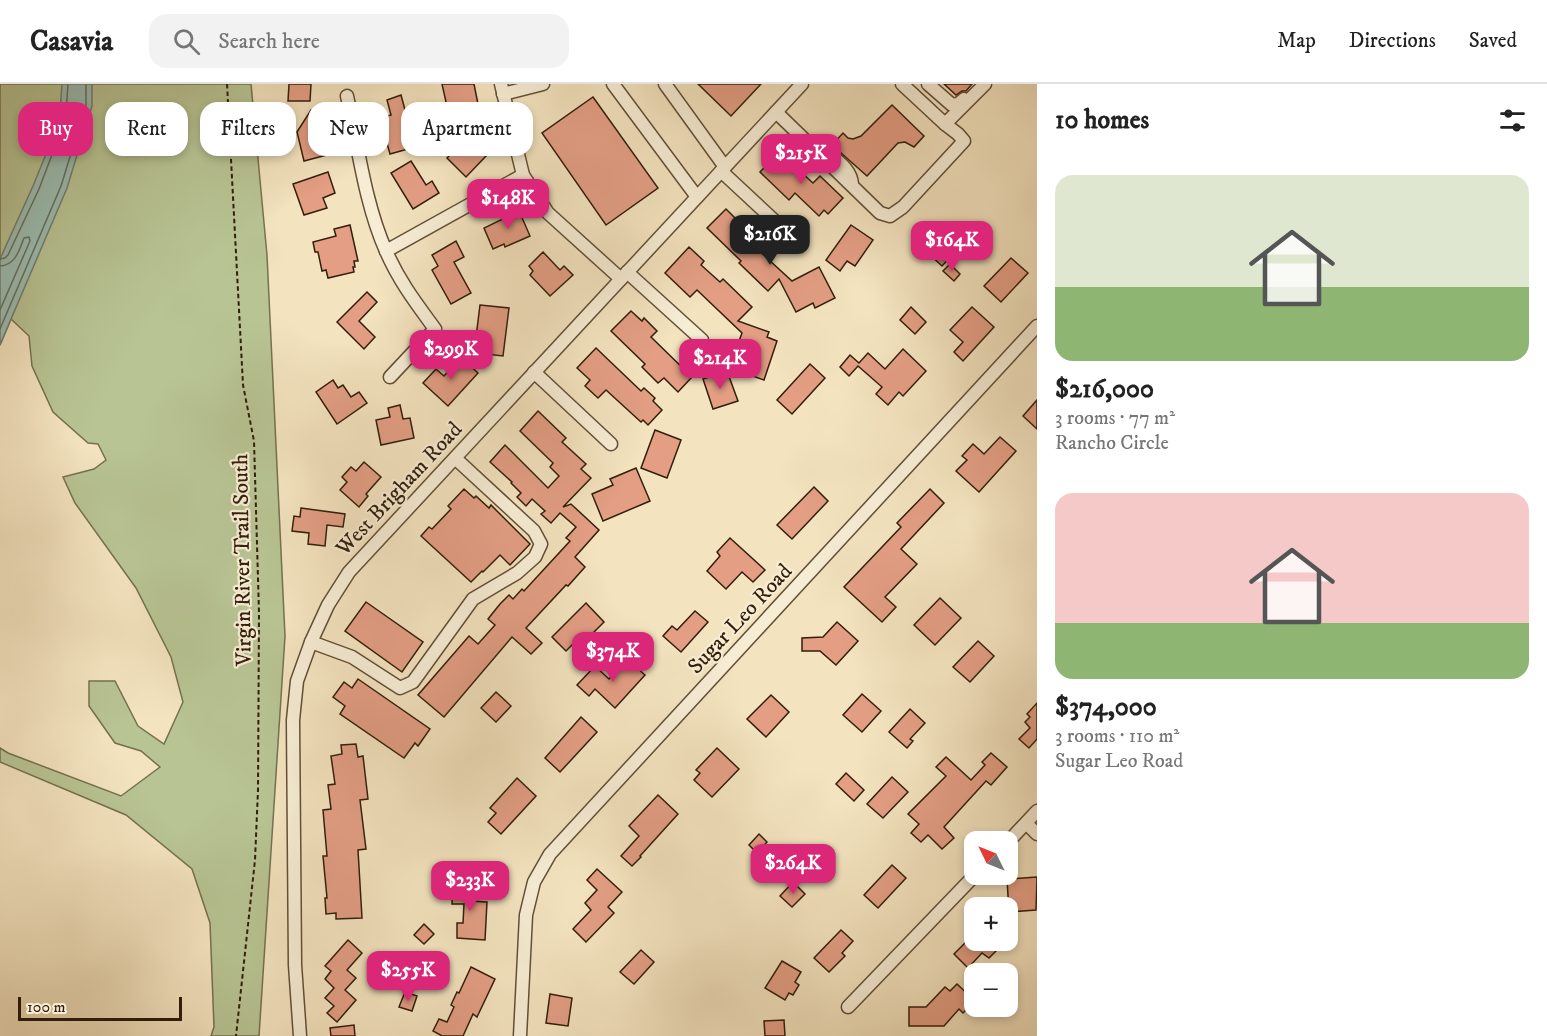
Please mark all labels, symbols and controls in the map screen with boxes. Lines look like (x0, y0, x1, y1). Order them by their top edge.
search box (149, 14, 569, 68)
text: Casavia (30, 24, 113, 59)
icon: search (170, 25, 203, 58)
text: Search here (218, 28, 320, 55)
text: Map (1277, 28, 1316, 54)
text: Directions (1349, 28, 1436, 54)
text: Saved (1469, 28, 1517, 54)
chip: Buy (18, 102, 93, 156)
chip: Rent (105, 102, 188, 156)
chip: Filters (200, 102, 296, 156)
chip: New (308, 102, 389, 156)
chip: Apartment (401, 102, 533, 156)
text: 10 homes (1055, 104, 1149, 137)
icon: filters (1496, 104, 1529, 137)
pin: $215K (759, 134, 843, 185)
text: $215K (775, 141, 827, 166)
pin: $148K (466, 179, 550, 230)
text: $148K (481, 186, 535, 211)
icon: home (1238, 214, 1346, 322)
pin: $216K (728, 215, 812, 266)
pin: $164K (910, 221, 994, 272)
text: $216K (744, 222, 796, 247)
text: $164K (925, 228, 979, 253)
pin: $299K (409, 330, 493, 381)
text: $299K (424, 337, 478, 362)
pin: $214K (678, 339, 762, 390)
text: $214K (693, 346, 747, 371)
text: $216,000 (1055, 373, 1154, 406)
text: 3 rooms · 77 m² (1055, 406, 1175, 431)
street label: West Brigham Road (329, 416, 468, 562)
text: Rancho Circle (1055, 431, 1169, 456)
street label: Virgin River Trail South (227, 453, 258, 667)
icon: home (1238, 532, 1346, 640)
street label: Sugar Leo Road (682, 558, 798, 680)
pin: $374K (571, 632, 655, 683)
text: $374K (586, 639, 640, 664)
text: $374,000 (1055, 691, 1157, 724)
text: 3 rooms · 110 m² (1055, 724, 1179, 749)
text: Sugar Leo Road (1055, 749, 1183, 774)
north arrow (964, 831, 1018, 885)
map controls (964, 831, 1018, 1017)
pin: $264K (751, 844, 835, 895)
text: $264K (765, 851, 821, 876)
pin: $233K (428, 861, 512, 912)
text: $233K (445, 868, 495, 893)
button: + (964, 897, 1018, 951)
pin: $255K (366, 951, 450, 1002)
text: $255K (381, 958, 435, 983)
button: − (964, 963, 1018, 1017)
scale bar (18, 994, 182, 1022)
text: 100 m (27, 997, 66, 1017)

